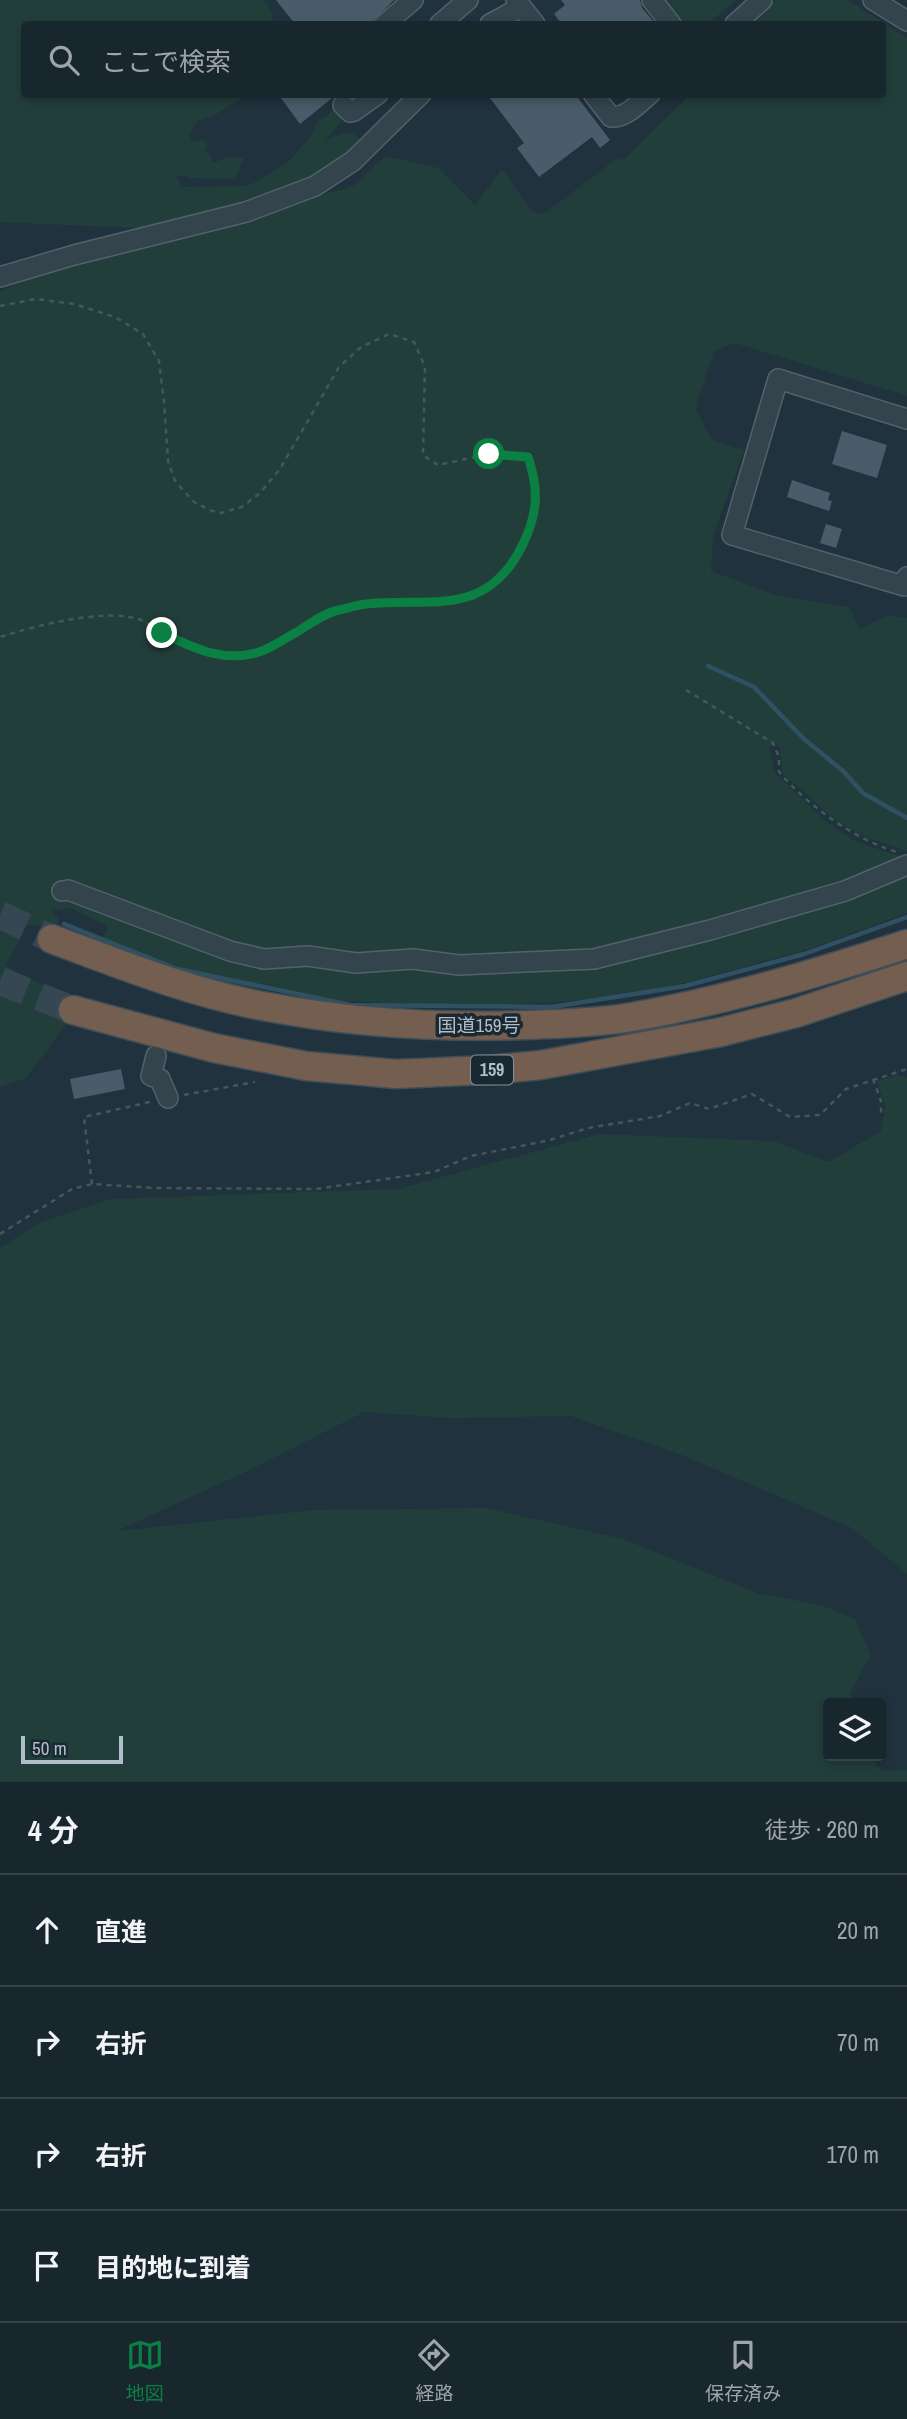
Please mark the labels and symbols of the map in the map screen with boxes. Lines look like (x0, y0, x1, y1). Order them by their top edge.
route start (473, 438, 504, 469)
route end (146, 617, 177, 648)
street label: 国道159号 (438, 1012, 521, 1038)
road number: 159 (471, 1056, 513, 1084)
scale bar (21, 1733, 122, 1765)

